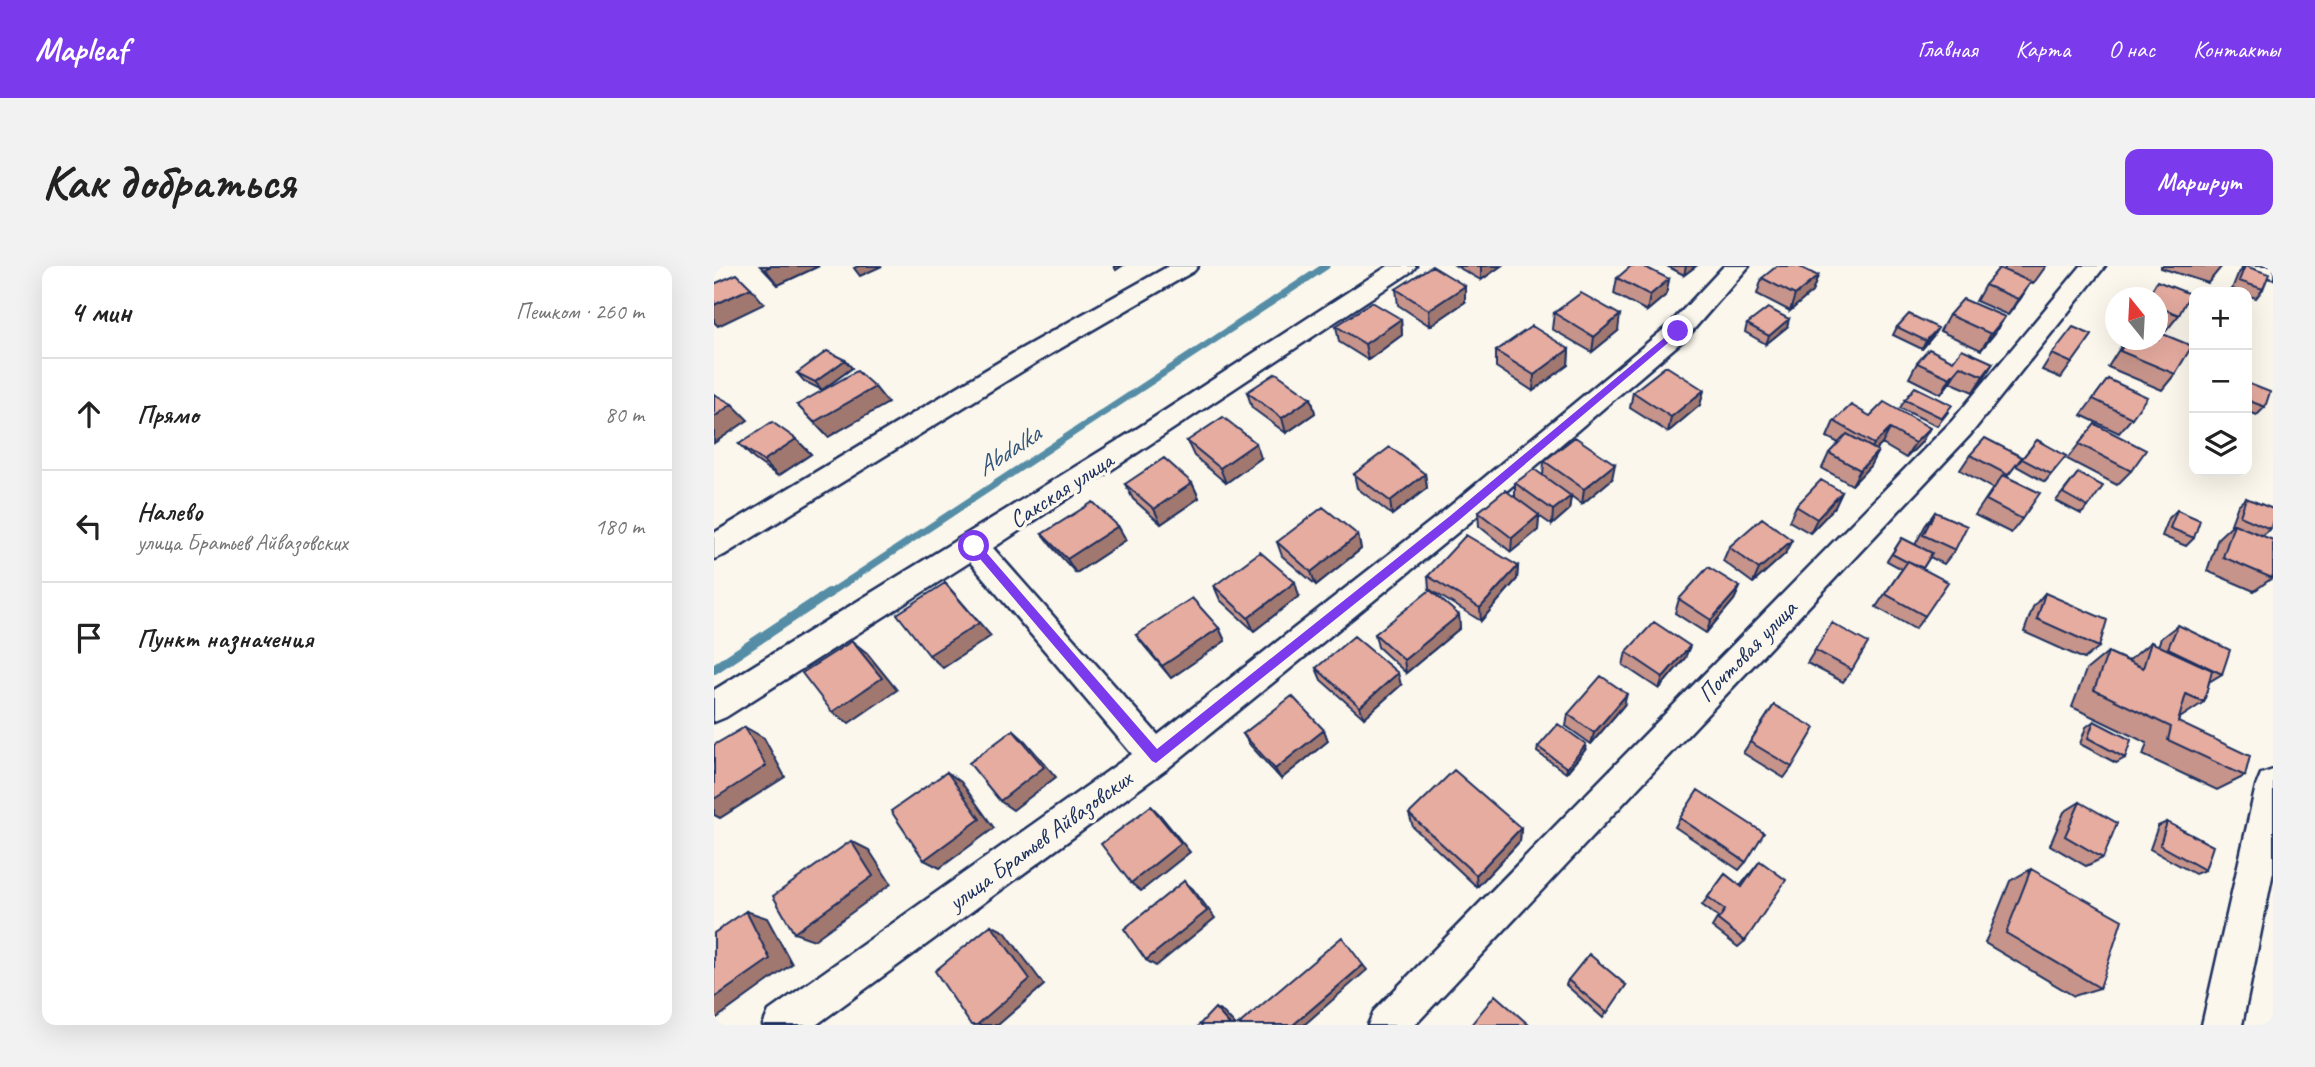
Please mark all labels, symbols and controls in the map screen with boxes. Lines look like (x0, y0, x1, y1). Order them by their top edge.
text: Mapleaf (35, 28, 127, 70)
text: Главная (1917, 34, 1978, 64)
text: Карта (2016, 34, 2070, 64)
text: О нас (2108, 34, 2155, 64)
text: Контакты (2193, 34, 2280, 64)
button: Маршрут (2125, 149, 2273, 215)
text: Как добраться (42, 151, 295, 213)
north arrow (2105, 287, 2168, 350)
map controls (2189, 287, 2252, 476)
button: + (2189, 287, 2252, 350)
text: 4 мин (70, 293, 131, 331)
text: Пешком · 260 m (516, 297, 644, 326)
route end (1662, 315, 1693, 346)
button: − (2189, 350, 2252, 413)
icon: ahead (70, 395, 108, 433)
text: Прямо (137, 398, 199, 431)
text: 80 m (605, 400, 644, 429)
button: layers (2189, 413, 2252, 476)
water label: Abdalka (970, 416, 1049, 483)
street label: Сакская улица (1003, 444, 1120, 535)
text: Налево (137, 495, 203, 528)
icon: left (70, 507, 108, 545)
text: 180 m (595, 512, 644, 541)
text: улица Братьев Айвазовских (137, 528, 348, 557)
route start (958, 530, 989, 561)
street label: Почтовая улица (1691, 593, 1804, 708)
icon: arrive (70, 619, 108, 657)
text: Пункт назначения (137, 622, 313, 655)
street label: улица Братьев Айвазовских (941, 762, 1139, 918)

